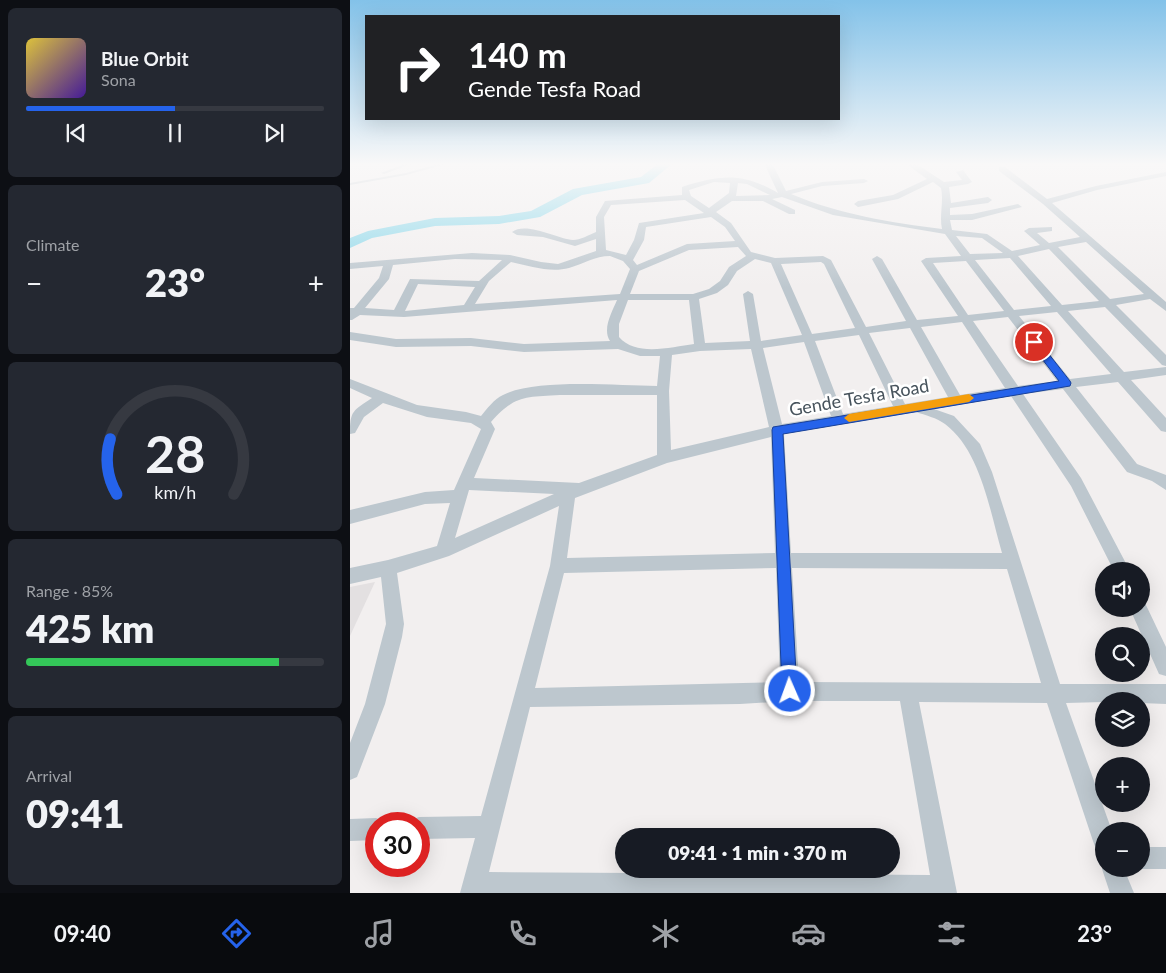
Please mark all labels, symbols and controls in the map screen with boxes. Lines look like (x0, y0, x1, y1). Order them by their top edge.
text: 140 m (468, 33, 567, 75)
icon: right (385, 35, 450, 100)
text: Blue Orbit (101, 47, 189, 70)
text: Sona (101, 70, 136, 89)
text: Gende Tesfa Road (468, 75, 641, 102)
icon: previous (62, 119, 90, 147)
icon: pause (161, 119, 189, 147)
icon: next (260, 119, 288, 147)
text: Climate (26, 235, 79, 254)
text: 23° (145, 259, 205, 305)
text: − (26, 266, 42, 300)
text: + (308, 266, 324, 300)
pin (1013, 321, 1055, 363)
icon: arrive (1020, 328, 1048, 356)
street label: Gende Tesfa Road (787, 374, 931, 420)
text: 28 (145, 422, 205, 484)
text: km/h (154, 481, 196, 503)
map controls (1095, 562, 1150, 877)
button: sound (1095, 562, 1150, 617)
text: Range · 85% (26, 581, 113, 600)
text: 425 km (26, 605, 154, 651)
button: search (1095, 627, 1150, 682)
position arrow (763, 664, 815, 716)
button: layers (1095, 692, 1150, 747)
button: + (1095, 757, 1150, 812)
text: Arrival (26, 766, 72, 785)
text: 09:41 (26, 790, 124, 836)
speed limit sign: 30 (365, 812, 430, 877)
button: − (1095, 822, 1150, 877)
text: 09:41 · 1 min · 370 m (668, 841, 847, 864)
icon: directions (219, 916, 254, 951)
icon: music (362, 916, 397, 951)
icon: phone (505, 916, 540, 951)
icon: climate (648, 916, 683, 951)
icon: car (791, 916, 826, 951)
icon: filters (934, 916, 969, 951)
text: 09:40 (54, 920, 111, 947)
text: 23° (1077, 920, 1112, 947)

